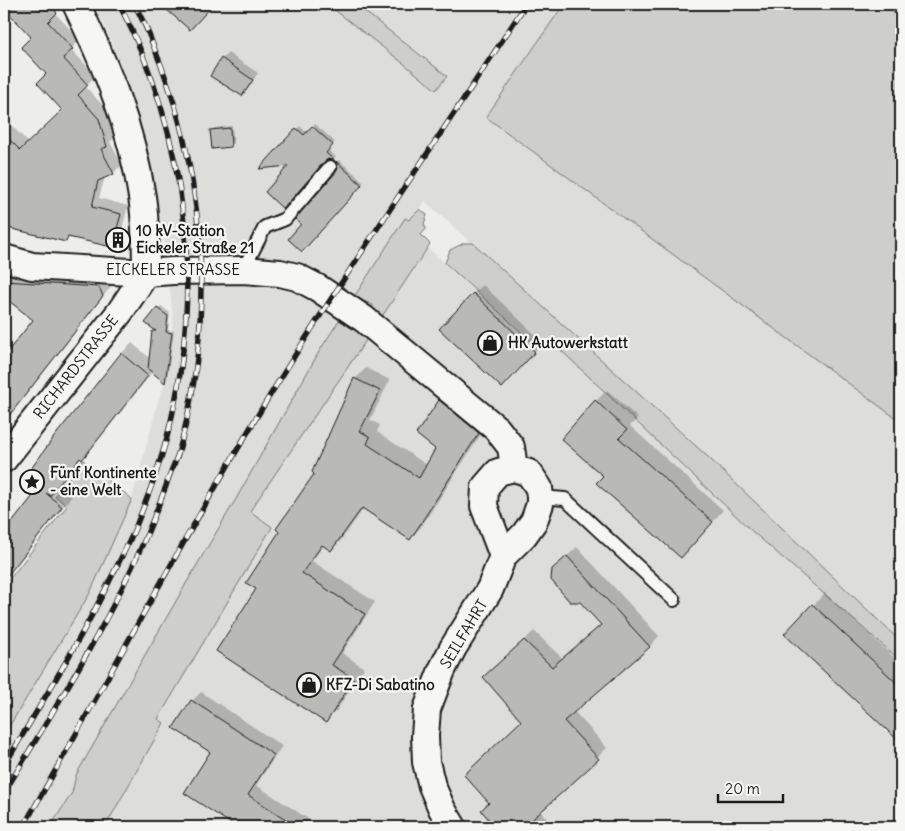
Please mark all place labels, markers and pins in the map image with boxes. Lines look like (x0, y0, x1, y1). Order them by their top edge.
place label: 10 kV-Station Eickeler Straße 21 (136, 221, 254, 257)
building icon: 10 kV-Station Eickeler Straße 21 (105, 227, 131, 253)
shop icon: HK Autowerkstatt (477, 330, 503, 356)
place label: HK Autowerkstatt (508, 333, 629, 352)
place label: Fünf Kontinente - eine Welt (50, 463, 157, 499)
place icon: Fünf Kontinente - eine Welt (19, 469, 45, 495)
shop icon: KFZ-Di Sabatino (296, 672, 322, 698)
place label: KFZ-Di Sabatino (326, 675, 435, 694)

